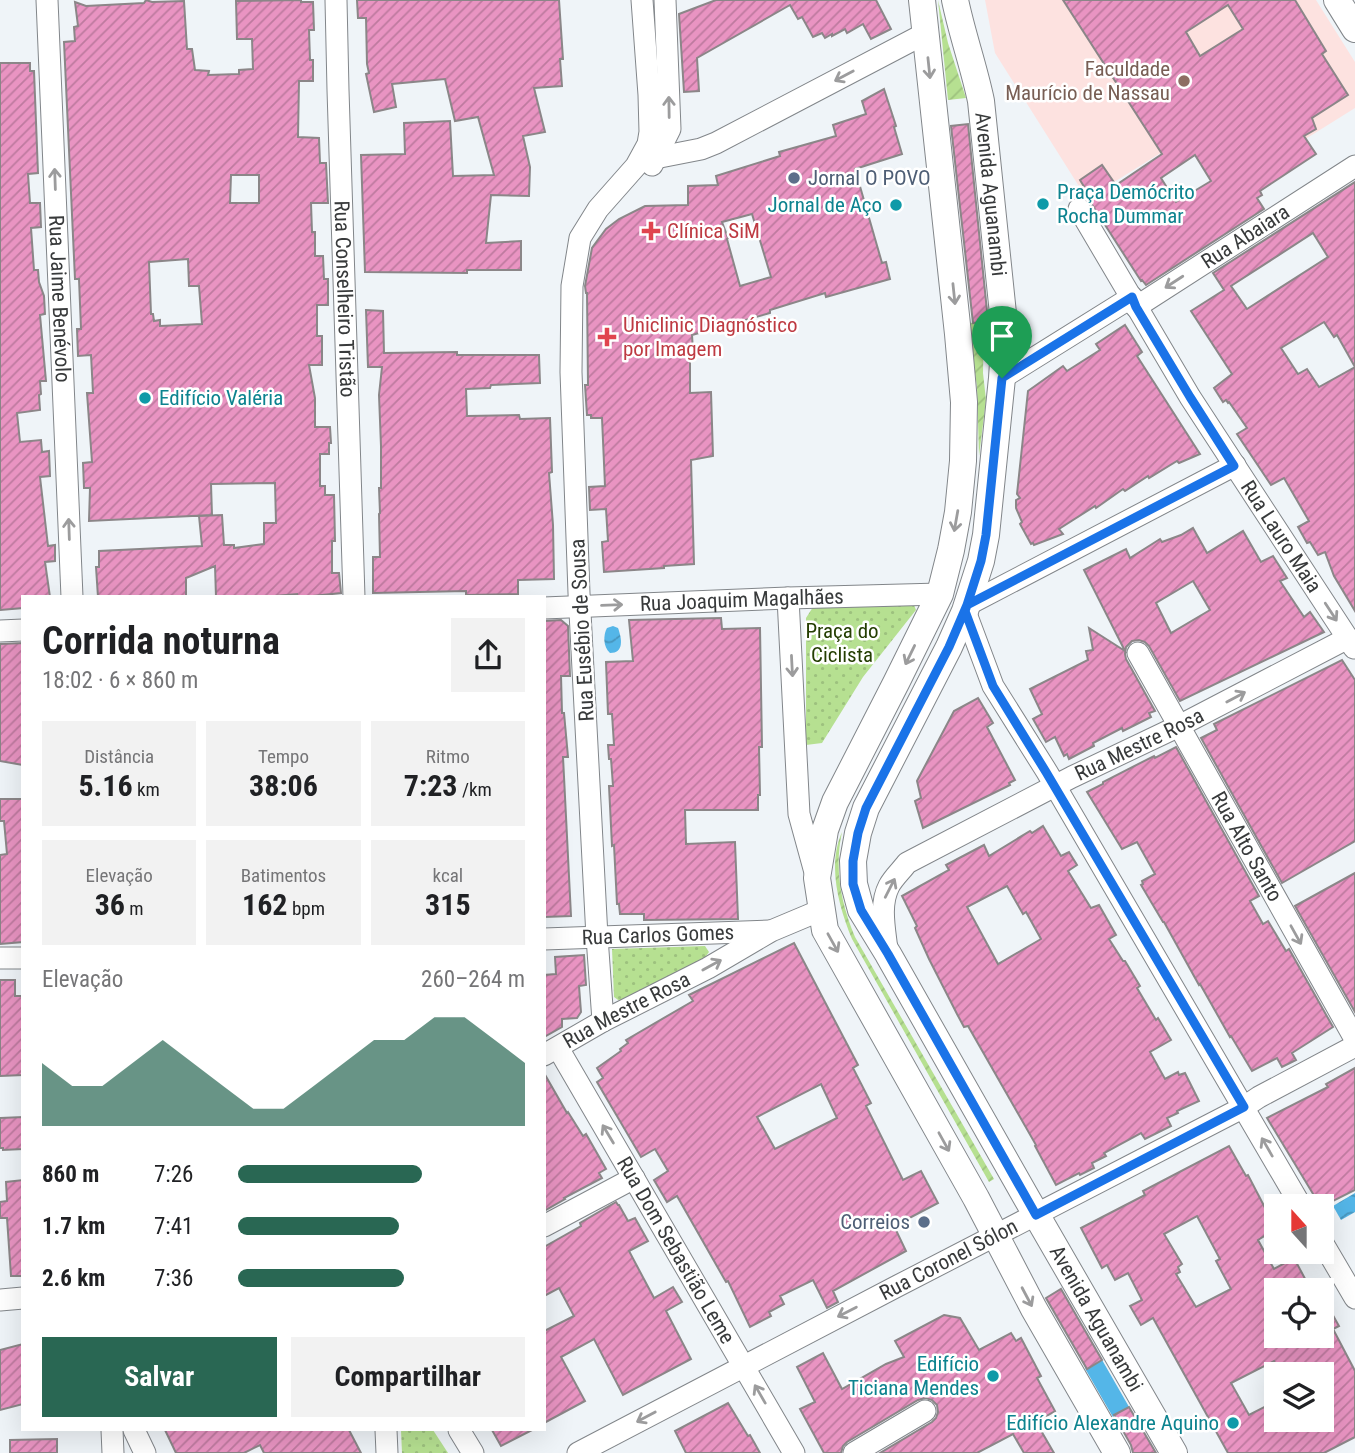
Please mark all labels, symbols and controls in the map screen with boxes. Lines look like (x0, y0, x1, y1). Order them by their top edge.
one-way arrow (923, 56, 936, 79)
place label: Faculdade Maurício de Nassau (1005, 57, 1170, 105)
one-way arrow (834, 70, 855, 84)
marker: Faculdade Maurício de Nassau (1176, 73, 1192, 89)
one-way arrow (663, 95, 676, 118)
street label: Avenida Aguanambi (970, 111, 1011, 277)
place label: Jornal O POVO (808, 166, 931, 190)
one-way arrow (48, 168, 61, 191)
marker: Jornal O POVO (786, 170, 802, 186)
place label: Praça Demócrito Rocha Dummar (1057, 180, 1195, 228)
place label: Jornal de Aço (768, 193, 882, 217)
marker: Praça Demócrito Rocha Dummar (1035, 196, 1051, 212)
marker: Jornal de Aço (888, 197, 904, 213)
street label: Rua Conselheiro Tristão (329, 200, 360, 398)
street label: Rua Abaiara (1197, 200, 1294, 274)
street label: Rua Jaime Benévolo (44, 214, 75, 383)
place label: Clínica SiM (667, 219, 760, 243)
marker: Clínica SiM (641, 221, 661, 241)
one-way arrow (1165, 275, 1184, 290)
one-way arrow (948, 282, 961, 305)
pin (972, 306, 1032, 378)
place label: Uniclinic Diagnóstico por Imagem (623, 313, 797, 361)
icon: arrive (983, 317, 1021, 355)
marker: Uniclinic Diagnóstico por Imagem (597, 327, 617, 347)
place label: Edifício Valéria (159, 386, 283, 410)
marker: Edifício Valéria (137, 390, 153, 406)
street label: Rua Lauro Maia (1236, 476, 1326, 597)
one-way arrow (949, 509, 962, 532)
one-way arrow (63, 517, 76, 540)
street label: Rua Eusébio de Sousa (565, 538, 599, 722)
street label: Rua Joaquim Magalhães (639, 585, 844, 616)
one-way arrow (601, 599, 624, 612)
one-way arrow (1323, 602, 1338, 621)
button: share (451, 618, 525, 692)
text: Corrida noturna (42, 619, 280, 663)
park label: Praça do Ciclista (805, 619, 879, 667)
one-way arrow (902, 644, 916, 665)
one-way arrow (786, 654, 799, 677)
text: 18:02 · 6 × 860 m (42, 667, 198, 694)
one-way arrow (1225, 689, 1246, 703)
street label: Rua Mestre Rosa (1071, 703, 1208, 786)
text: Distância (84, 745, 154, 768)
text: Tempo (258, 745, 309, 768)
text: Ritmo (426, 745, 470, 768)
text: 5.16 (78, 768, 133, 803)
text: 38:06 (249, 768, 318, 803)
text: 7:23 (404, 768, 458, 803)
text: km (133, 778, 160, 801)
text: /km (458, 778, 492, 801)
street label: Rua Alto Santo (1206, 787, 1287, 906)
text: Elevação (86, 864, 153, 887)
text: Batimentos (241, 864, 326, 887)
text: kcal (433, 864, 463, 887)
one-way arrow (884, 877, 897, 898)
text: 36 (95, 887, 125, 922)
text: 162 (242, 887, 288, 922)
text: 315 (425, 887, 471, 922)
text: m (125, 897, 144, 920)
text: bpm (288, 897, 325, 920)
street label: Rua Carlos Gomes (581, 920, 735, 950)
one-way arrow (1290, 925, 1304, 945)
one-way arrow (826, 933, 840, 953)
one-way arrow (702, 958, 722, 972)
text: Elevação (42, 966, 123, 993)
text: 260–264 m (421, 966, 525, 993)
street label: Rua Mestre Rosa (559, 967, 694, 1053)
one-way arrow (601, 1124, 615, 1144)
one-way arrow (937, 1131, 951, 1151)
one-way arrow (1260, 1137, 1274, 1157)
street label: Rua Dom Sebastião Leme (612, 1153, 740, 1348)
text: 860 m (42, 1161, 99, 1188)
text: 7:26 (154, 1161, 193, 1188)
north arrow (1264, 1194, 1334, 1264)
map controls (1264, 1194, 1334, 1432)
place label: Correios (840, 1210, 910, 1234)
text: 1.7 km (42, 1213, 105, 1240)
text: 7:41 (154, 1213, 193, 1240)
street label: Rua Coronel Sólon (876, 1214, 1022, 1305)
marker: Correios (916, 1214, 932, 1230)
street label: Avenida Aguanambi (1045, 1241, 1148, 1396)
text: 2.6 km (42, 1265, 105, 1292)
text: 7:36 (154, 1265, 193, 1292)
button: locate (1264, 1278, 1334, 1348)
one-way arrow (1020, 1286, 1034, 1306)
one-way arrow (838, 1306, 858, 1320)
button: Salvar (42, 1337, 277, 1417)
button: Compartilhar (291, 1337, 525, 1417)
place label: Edifício Ticiana Mendes (848, 1352, 979, 1400)
button: layers (1264, 1362, 1334, 1432)
marker: Edifício Ticiana Mendes (985, 1368, 1001, 1384)
one-way arrow (753, 1384, 767, 1404)
one-way arrow (636, 1410, 656, 1424)
place label: Edifício Alexandre Aquino (1006, 1411, 1219, 1435)
marker: Edifício Alexandre Aquino (1225, 1415, 1241, 1431)

